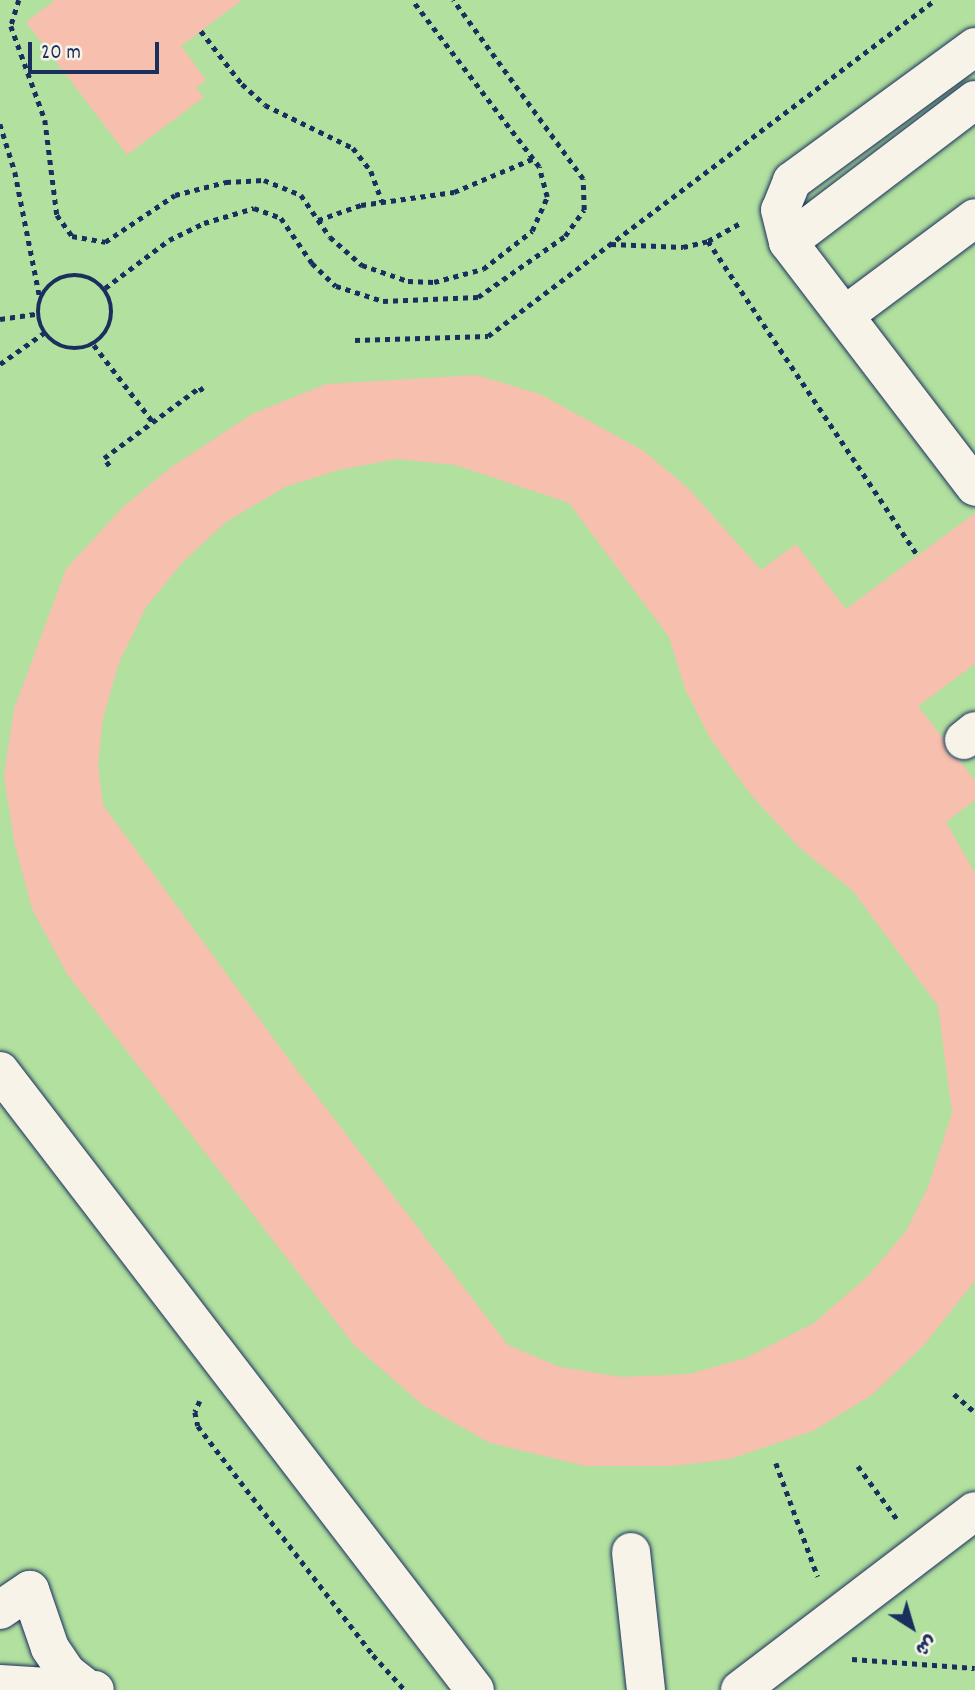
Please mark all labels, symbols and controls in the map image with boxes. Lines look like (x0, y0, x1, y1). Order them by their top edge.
scale bar (32, 28, 163, 72)
text: 20 m (41, 39, 81, 69)
north arrow (877, 1592, 947, 1662)
text: ش (908, 1627, 941, 1661)

